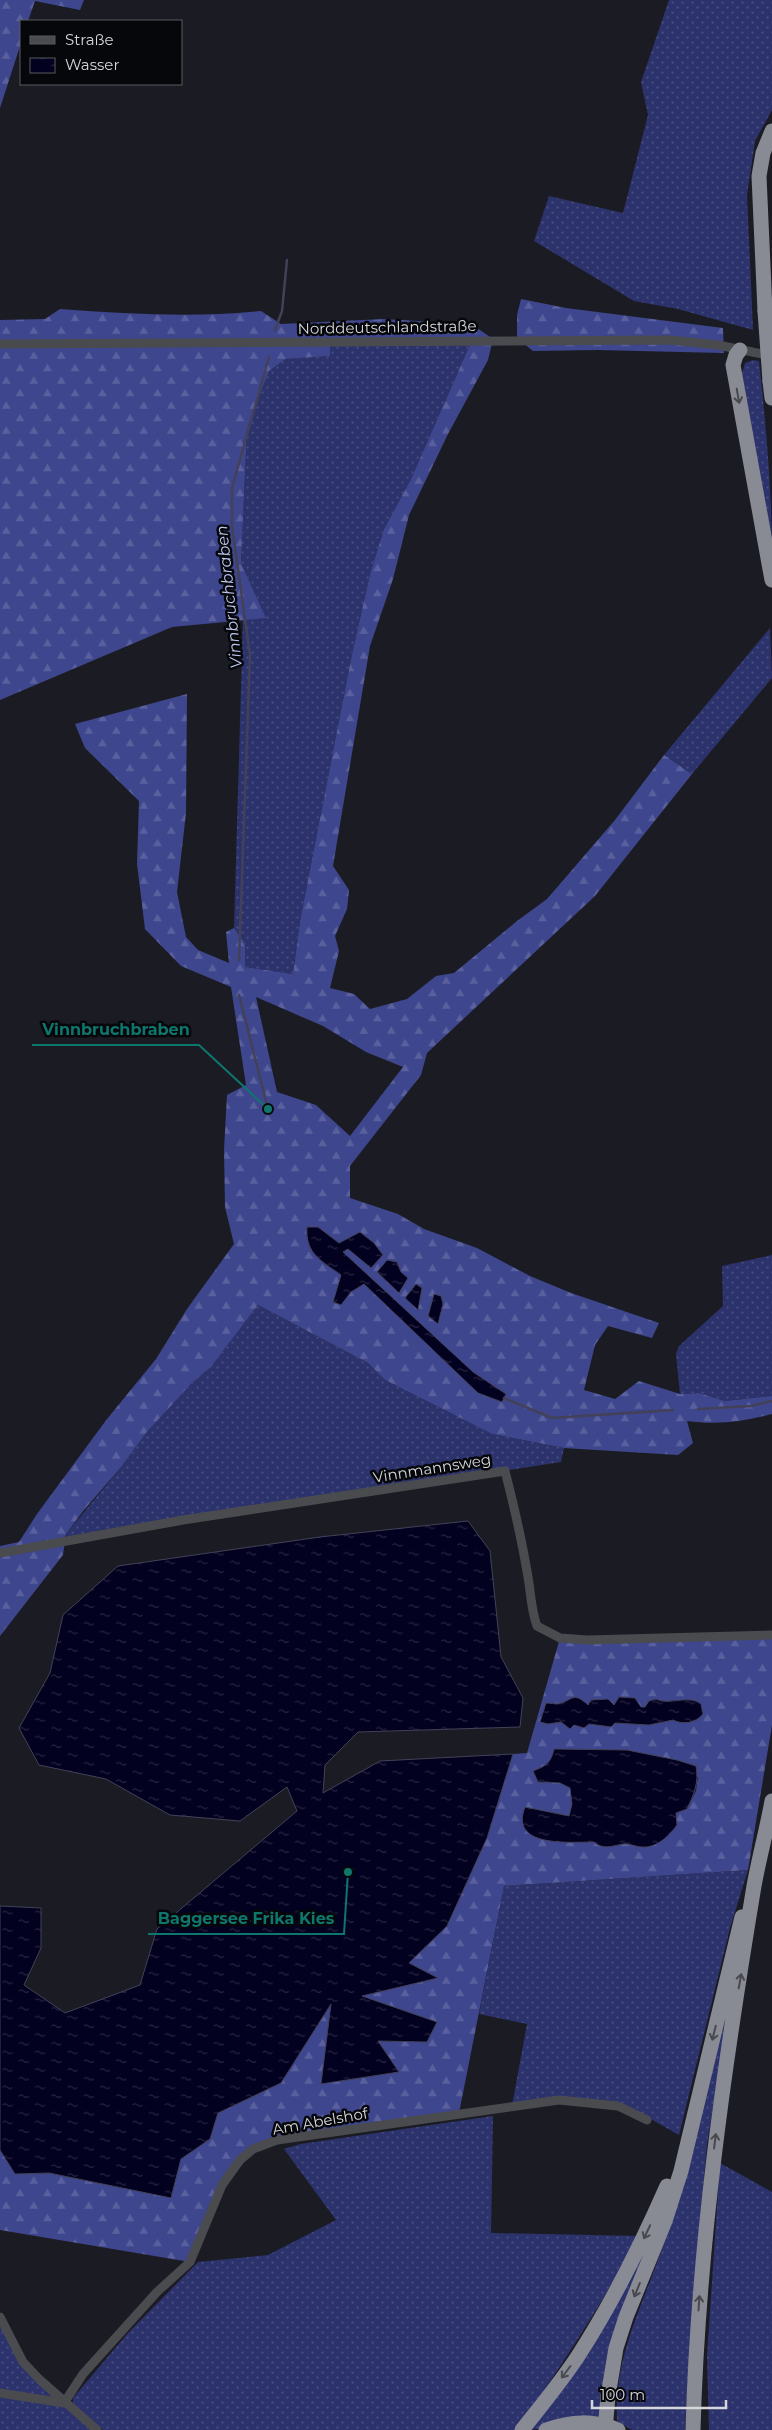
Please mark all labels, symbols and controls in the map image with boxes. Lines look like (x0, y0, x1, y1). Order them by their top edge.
legend (20, 20, 182, 85)
text: Straße (65, 30, 114, 49)
text: Wasser (65, 55, 119, 74)
street label: Norddeutschlandstraße (297, 316, 477, 338)
one-way arrow (734, 388, 744, 404)
water label: Vinnbruchbraben (212, 525, 246, 669)
callout: Vinnbruchbraben (32, 1014, 199, 1045)
text: Vinnbruchbraben (41, 1020, 190, 1039)
street label: Vinnmannsweg (372, 1449, 492, 1487)
callout: Baggersee Frika Kies (148, 1903, 344, 1934)
text: Baggersee Frika Kies (158, 1909, 335, 1928)
one-way arrow (735, 1973, 745, 1989)
one-way arrow (709, 2025, 718, 2041)
street label: Am Abelshof (271, 2103, 370, 2139)
one-way arrow (710, 2134, 720, 2150)
one-way arrow (642, 2224, 651, 2239)
one-way arrow (632, 2281, 641, 2297)
one-way arrow (694, 2295, 703, 2311)
one-way arrow (561, 2365, 571, 2379)
scale bar (592, 2378, 726, 2410)
text: 100 m (600, 2385, 645, 2404)

